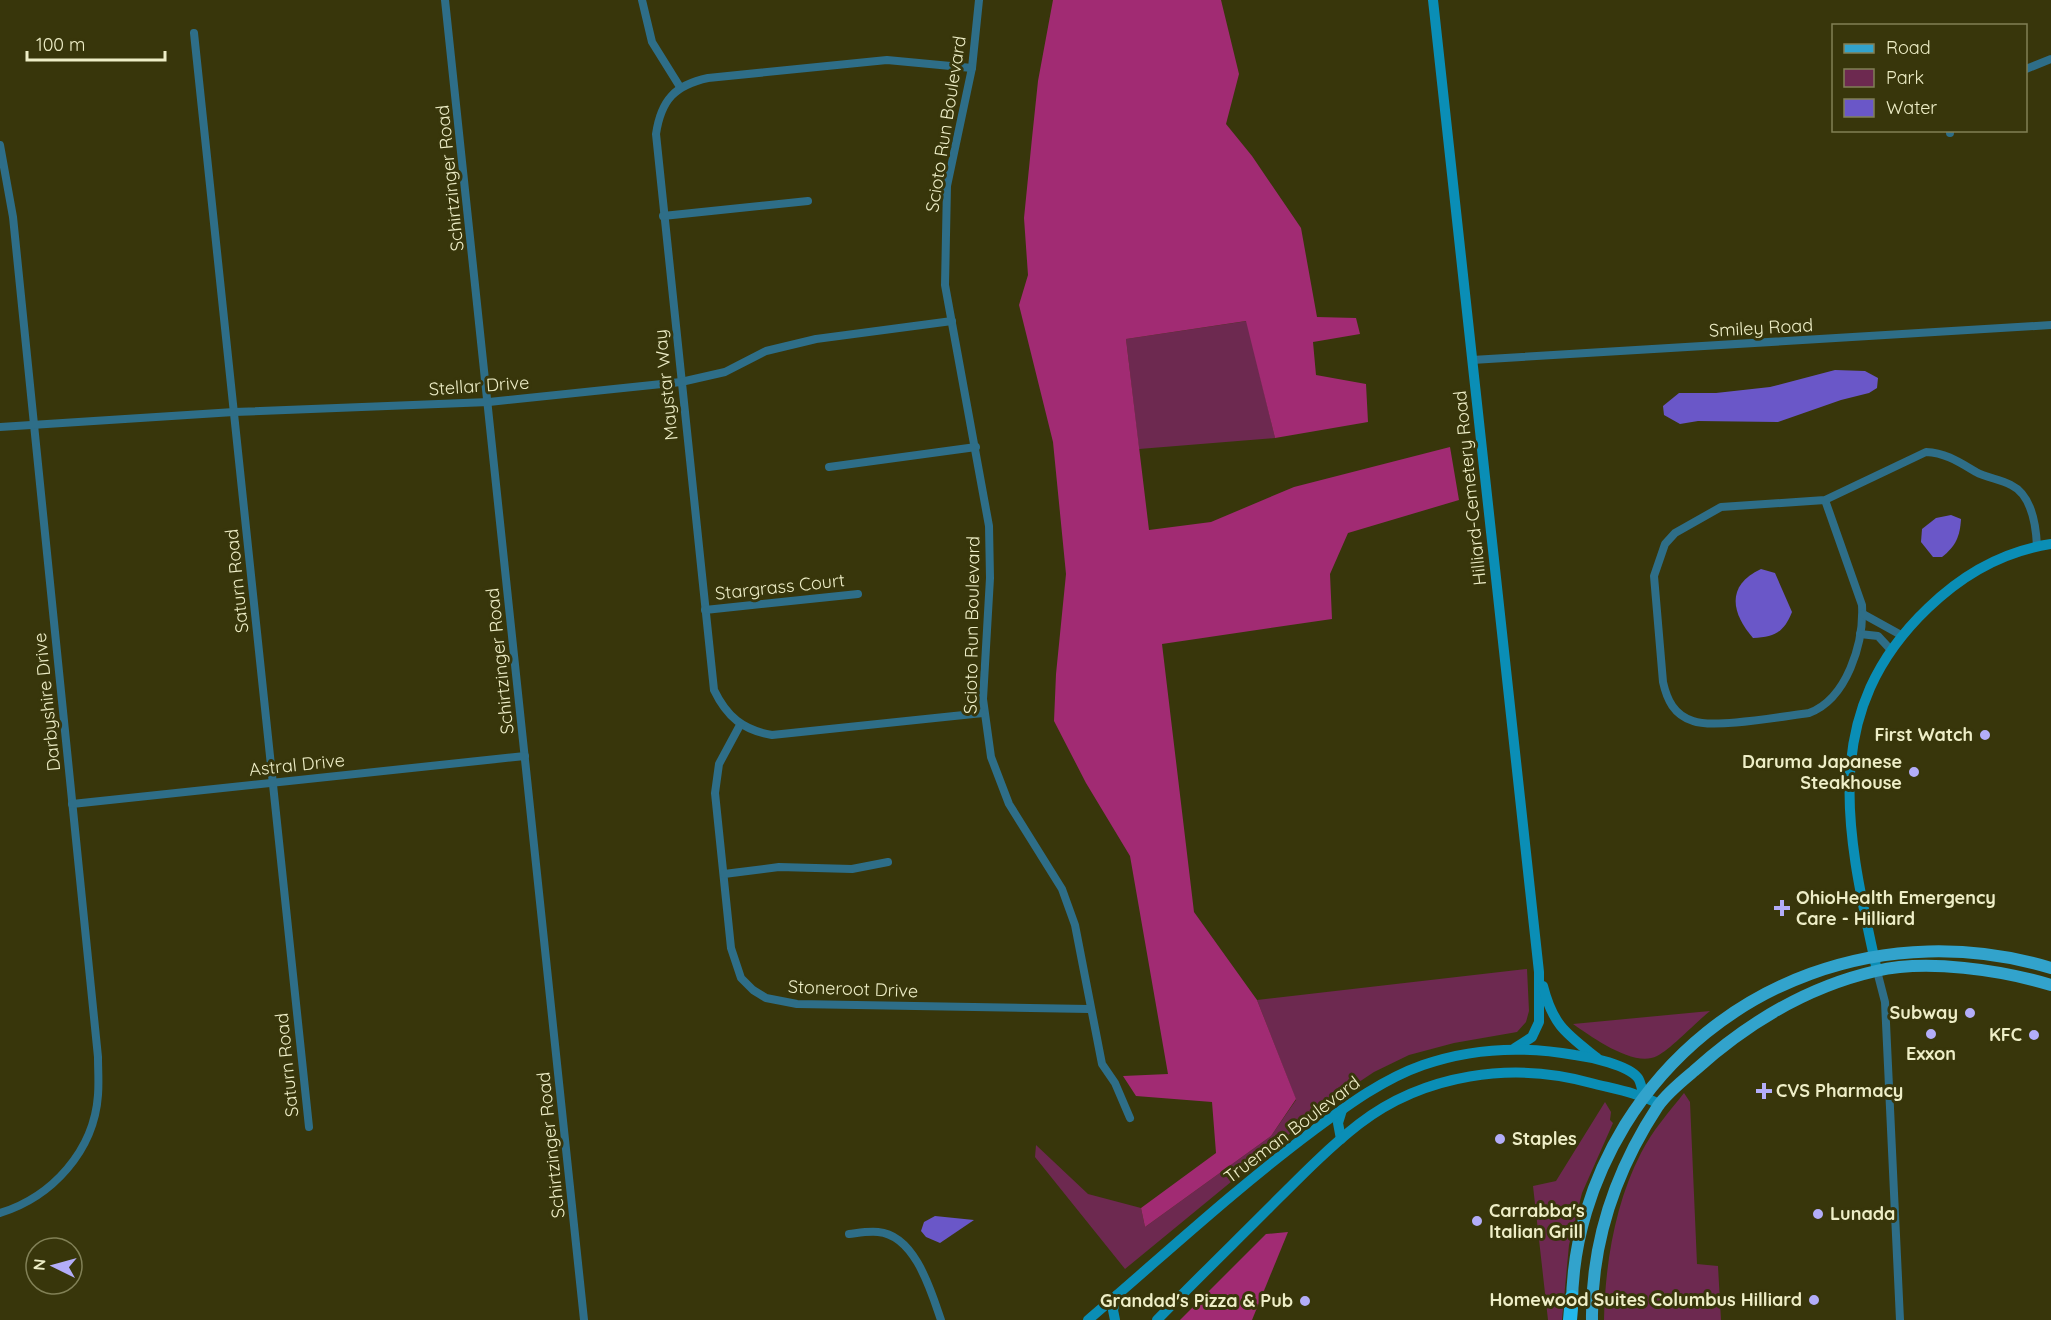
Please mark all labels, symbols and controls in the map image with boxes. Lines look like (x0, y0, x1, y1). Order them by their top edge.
scale bar (27, 24, 165, 62)
legend (1832, 24, 2027, 132)
text: 100 m (36, 33, 85, 56)
street label: Scioto Run Boulevard (920, 34, 971, 214)
text: Road (1886, 36, 1931, 59)
text: Park (1886, 66, 1924, 89)
text: Water (1886, 96, 1937, 119)
street label: Schirtzinger Road (430, 104, 469, 252)
street label: Smiley Road (1708, 313, 1814, 342)
street label: Maystar Way (648, 328, 683, 442)
street label: Stellar Drive (428, 371, 530, 400)
street label: Hilliard-Cemetery Road (1448, 390, 1491, 587)
street label: Saturn Road (220, 528, 253, 634)
street label: Scioto Run Boulevard (958, 536, 985, 714)
street label: Stargrass Court (714, 568, 846, 605)
street label: Schirtzinger Road (480, 587, 519, 735)
street label: Darbyshire Drive (28, 632, 65, 772)
place label: First Watch (1874, 723, 1973, 746)
marker: First Watch (1978, 728, 1992, 742)
street label: Astral Drive (248, 748, 346, 781)
place label: Daruma Japanese Steakhouse (1742, 750, 1902, 794)
marker: Daruma Japanese Steakhouse (1907, 765, 1921, 779)
place label: OhioHealth Emergency Care - Hilliard (1796, 886, 1996, 930)
marker: OhioHealth Emergency Care - Hilliard (1773, 899, 1791, 917)
street label: Stoneroot Drive (788, 975, 918, 1002)
place label: Subway (1890, 1001, 1958, 1024)
marker: Subway (1963, 1006, 1977, 1020)
street label: Saturn Road (270, 1012, 303, 1118)
place label: KFC (1989, 1023, 2022, 1046)
marker: Exxon (1924, 1027, 1938, 1041)
marker: KFC (2027, 1028, 2041, 1042)
place label: Exxon (1906, 1042, 1956, 1065)
street label: Schirtzinger Road (531, 1071, 570, 1219)
street label: Trueman Boulevard (1219, 1071, 1364, 1188)
place label: CVS Pharmacy (1776, 1079, 1903, 1102)
marker: CVS Pharmacy (1757, 1084, 1771, 1098)
place label: Staples (1512, 1127, 1577, 1150)
marker: Staples (1493, 1132, 1507, 1146)
place label: Carrabba's Italian Grill (1489, 1199, 1585, 1243)
place label: Lunada (1830, 1202, 1895, 1225)
marker: Lunada (1811, 1207, 1825, 1221)
marker: Carrabba's Italian Grill (1470, 1214, 1484, 1228)
north arrow (24, 1236, 84, 1296)
text: N (29, 1258, 50, 1271)
place label: Homewood Suites Columbus Hilliard (1490, 1288, 1802, 1311)
place label: Grandad's Pizza & Pub (1100, 1289, 1293, 1312)
marker: Homewood Suites Columbus Hilliard (1807, 1293, 1821, 1307)
marker: Grandad's Pizza & Pub (1298, 1294, 1312, 1308)

